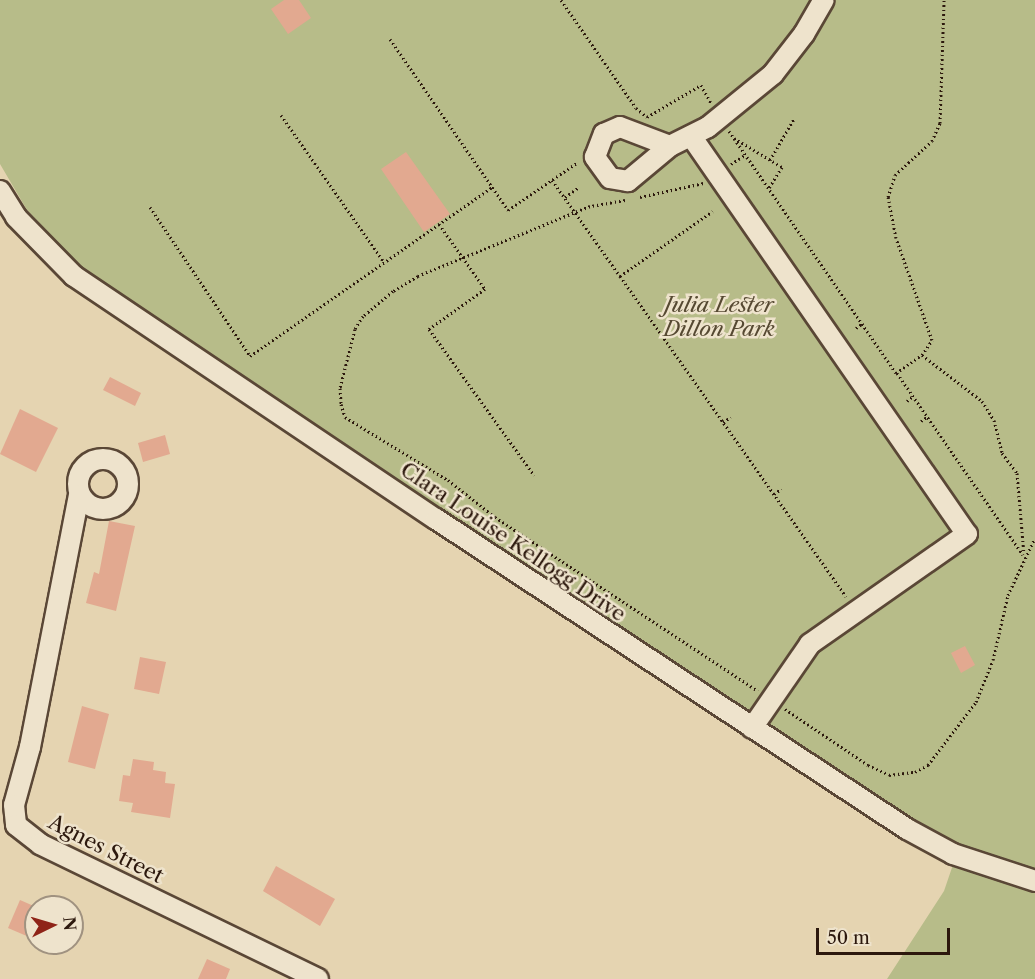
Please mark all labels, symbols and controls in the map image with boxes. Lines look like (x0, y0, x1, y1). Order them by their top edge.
park label: Julia Lester Dillon Park (663, 292, 775, 342)
street label: Clara Louise Kellogg Drive (395, 457, 631, 627)
street label: Agnes Street (44, 809, 168, 889)
north arrow (24, 895, 84, 955)
text: N (59, 916, 81, 931)
scale bar (819, 916, 952, 954)
text: 50 m (827, 927, 870, 949)

